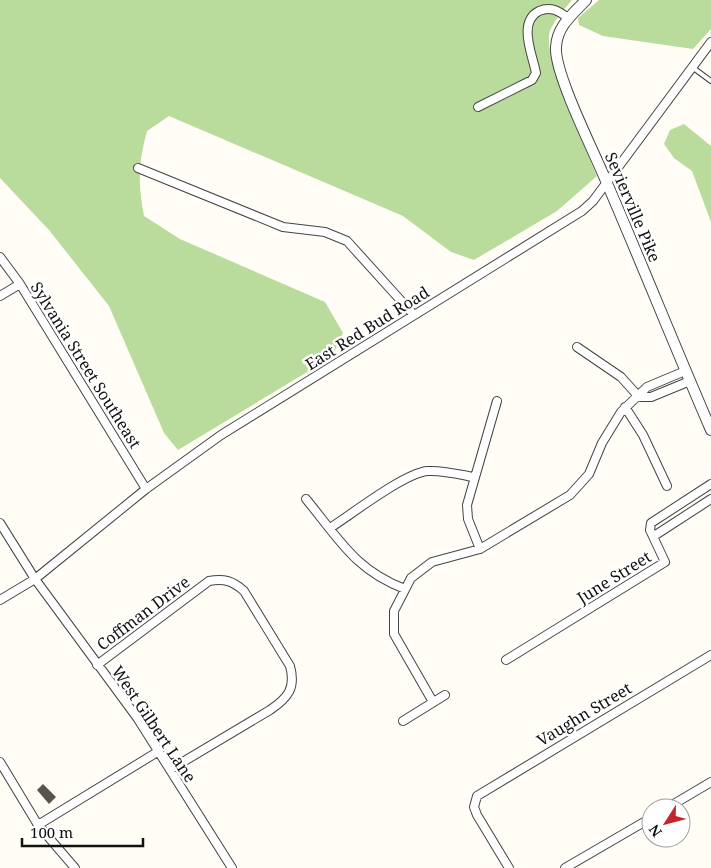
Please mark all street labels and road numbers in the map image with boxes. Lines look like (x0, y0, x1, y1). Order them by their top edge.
street label: Sevierville Pike (600, 149, 666, 265)
street label: Sylvania Street Southeast (26, 278, 146, 453)
street label: East Red Bud Road (301, 281, 433, 375)
street label: June Street (572, 545, 656, 609)
street label: Coffman Drive (92, 571, 194, 655)
street label: West Gilbert Lane (107, 661, 201, 787)
street label: Vaughn Street (533, 677, 636, 751)

